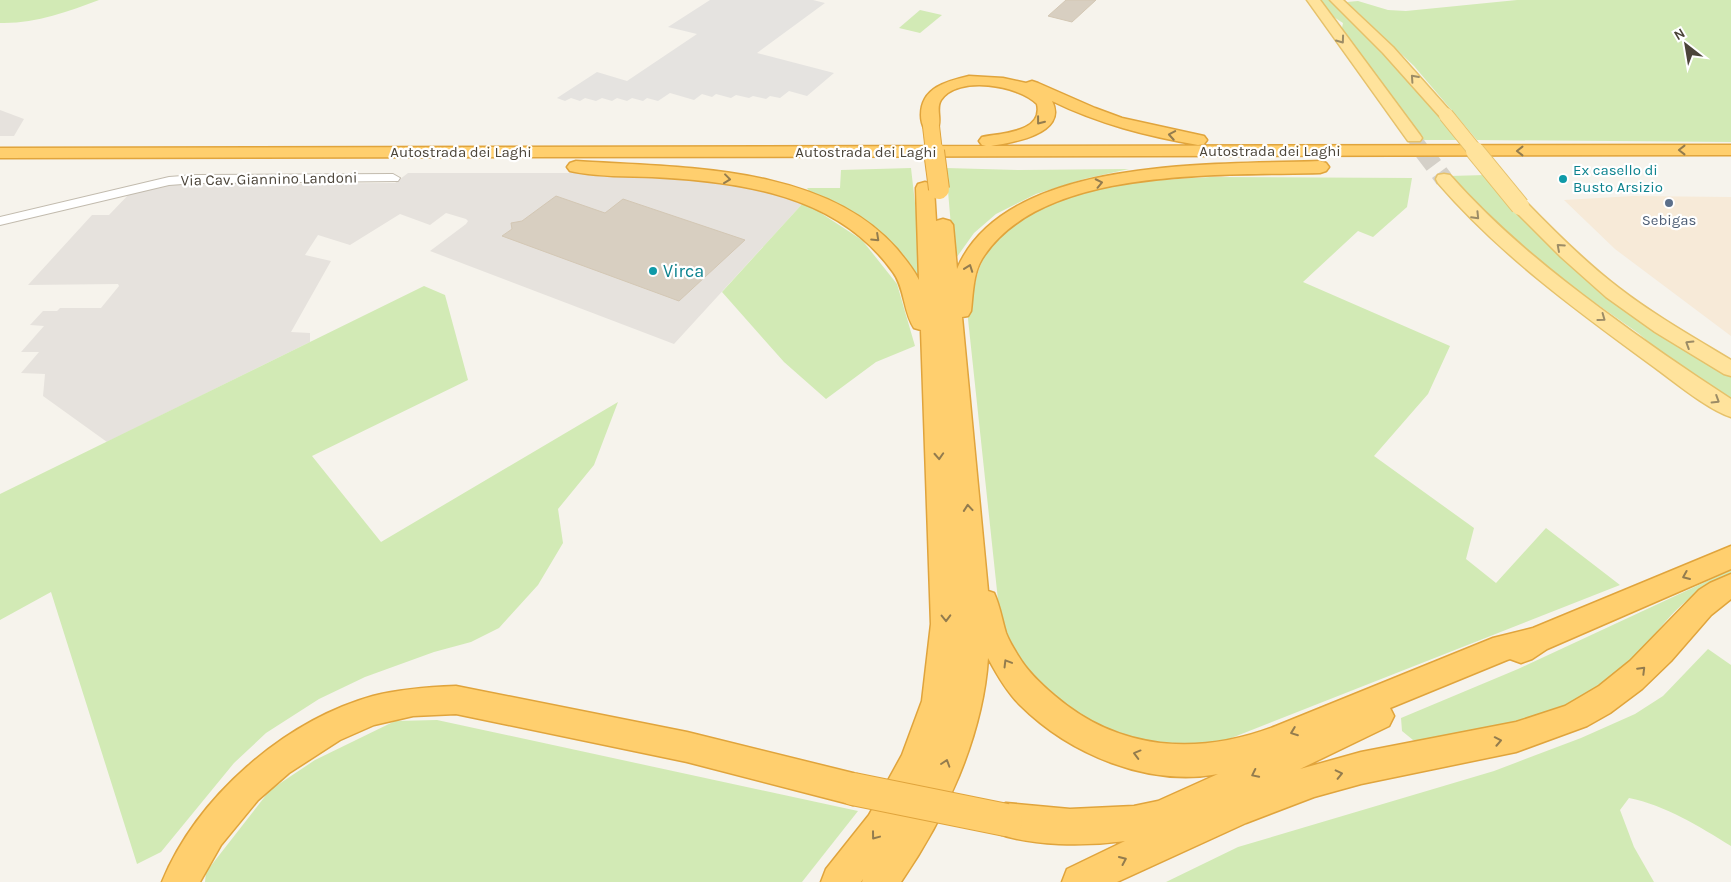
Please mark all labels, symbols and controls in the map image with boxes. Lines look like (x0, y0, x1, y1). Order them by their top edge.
north arrow (1661, 20, 1711, 70)
text: N (1671, 24, 1688, 44)
one-way arrow (1335, 34, 1344, 44)
one-way arrow (1410, 75, 1419, 84)
one-way arrow (1038, 115, 1046, 124)
one-way arrow (1168, 131, 1176, 141)
street label: Autostrada dei Laghi (1199, 142, 1341, 160)
street label: Autostrada dei Laghi (390, 143, 532, 161)
street label: Autostrada dei Laghi (795, 143, 937, 161)
one-way arrow (1678, 145, 1686, 155)
one-way arrow (1516, 146, 1524, 156)
place label: Ex casello di Busto Arsizio (1573, 161, 1663, 196)
street label: Via Cav. Giannino Landoni (181, 168, 357, 190)
one-way arrow (723, 173, 731, 184)
marker: Ex casello di Busto Arsizio (1557, 173, 1569, 185)
one-way arrow (1095, 179, 1104, 189)
marker: Sebigas (1663, 197, 1675, 209)
one-way arrow (1470, 210, 1479, 219)
place label: Sebigas (1642, 211, 1696, 229)
one-way arrow (870, 232, 879, 241)
one-way arrow (1556, 244, 1565, 253)
place label: Virca (663, 260, 704, 282)
one-way arrow (963, 264, 973, 273)
marker: Virca (647, 265, 659, 277)
one-way arrow (1596, 313, 1605, 321)
one-way arrow (1686, 341, 1695, 350)
one-way arrow (1710, 393, 1719, 403)
one-way arrow (933, 452, 944, 460)
one-way arrow (962, 503, 973, 511)
one-way arrow (1682, 570, 1691, 581)
one-way arrow (940, 615, 951, 623)
one-way arrow (1004, 660, 1014, 669)
one-way arrow (1636, 667, 1645, 676)
one-way arrow (1290, 726, 1299, 737)
one-way arrow (1494, 737, 1503, 747)
one-way arrow (1132, 749, 1141, 760)
one-way arrow (941, 760, 951, 768)
one-way arrow (1251, 767, 1260, 778)
one-way arrow (1335, 769, 1344, 780)
one-way arrow (872, 830, 881, 840)
one-way arrow (1118, 855, 1127, 866)

